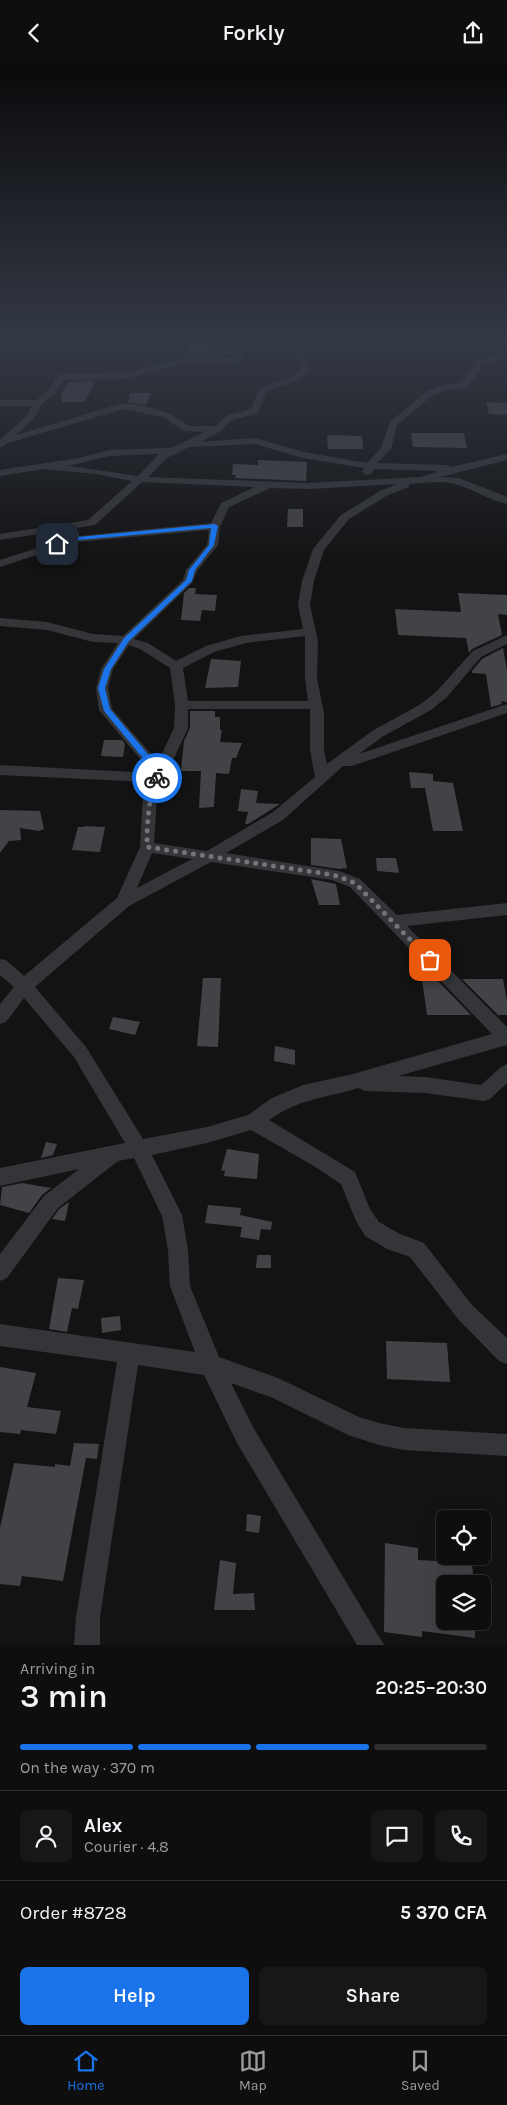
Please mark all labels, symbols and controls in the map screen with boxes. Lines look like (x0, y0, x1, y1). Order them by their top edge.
icon: back (20, 19, 48, 47)
icon: share (459, 19, 487, 47)
text: Forkly (222, 20, 285, 46)
pin (36, 523, 78, 565)
icon: home (43, 530, 71, 558)
courier (132, 753, 182, 803)
icon: bike (143, 764, 171, 792)
pin (409, 939, 451, 981)
icon: bag (416, 946, 444, 974)
map controls (436, 1510, 491, 1630)
button: locate (436, 1510, 491, 1565)
button: layers (436, 1575, 491, 1630)
text: Arriving in (20, 1659, 95, 1678)
text: 20:25–20:30 (375, 1677, 487, 1699)
text: 3 min (20, 1678, 108, 1715)
text: On the way · 370 m (20, 1758, 155, 1777)
button: person (20, 1810, 72, 1862)
button: chat (371, 1810, 423, 1862)
button: phone (435, 1810, 487, 1862)
text: Alex (84, 1815, 122, 1837)
text: Courier · 4.8 (84, 1837, 169, 1856)
text: Order #8728 (20, 1902, 127, 1924)
text: 5 370 CFA (400, 1902, 487, 1924)
button: Help (20, 1967, 249, 2025)
button: Share (259, 1967, 487, 2025)
tab: Home (67, 2047, 104, 2094)
tab: Map (239, 2047, 267, 2094)
tab: Saved (401, 2047, 440, 2094)

